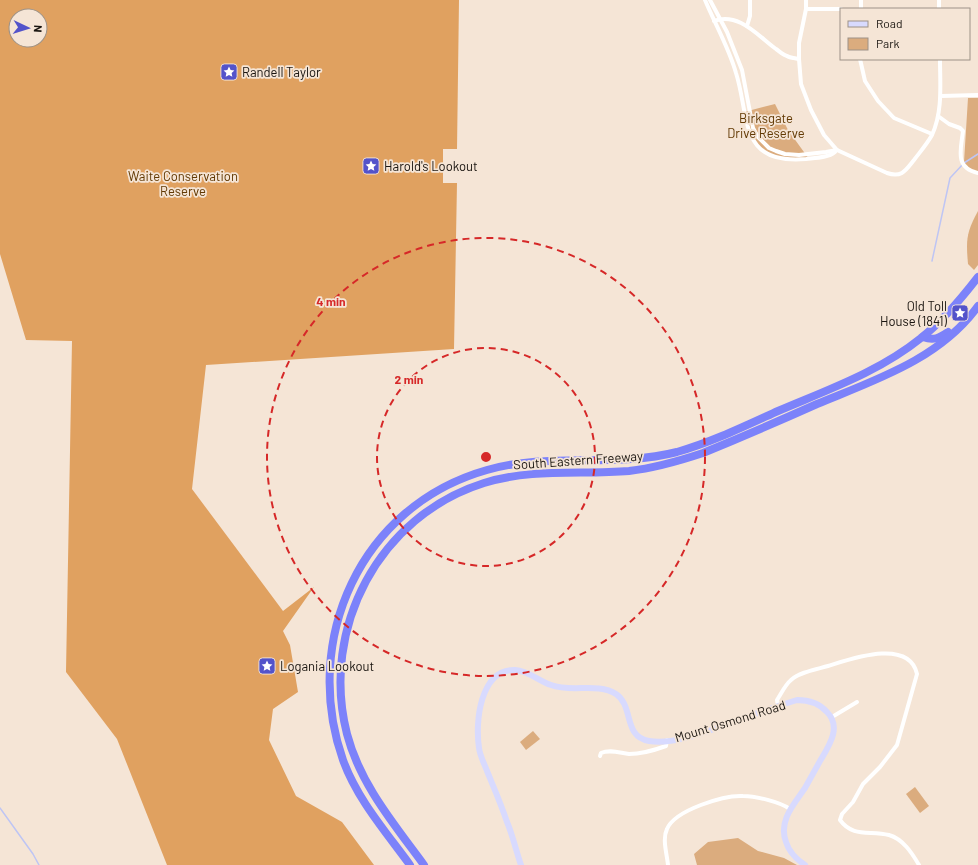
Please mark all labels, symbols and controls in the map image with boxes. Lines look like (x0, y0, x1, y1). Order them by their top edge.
north arrow (8, 8, 48, 48)
legend (840, 8, 970, 60)
text: Road (876, 16, 903, 30)
text: N (32, 25, 45, 33)
text: Park (876, 36, 900, 50)
place icon: Randell Taylor (219, 62, 239, 82)
place label: Randell Taylor (242, 64, 321, 80)
park label: Birksgate Drive Reserve (727, 110, 805, 141)
place icon: Harold's Lookout (361, 156, 381, 176)
place label: Harold's Lookout (384, 158, 478, 174)
park label: Waite Conservation Reserve (128, 168, 238, 199)
text: 4 min (316, 294, 346, 308)
place label: Old Toll House (1841) (880, 298, 948, 329)
place icon: Old Toll House (1841) (950, 303, 970, 323)
text: 2 min (395, 372, 423, 386)
street label: South Eastern Freeway (513, 447, 643, 473)
centre of rings (479, 450, 493, 464)
place icon: Logania Lookout (257, 656, 277, 676)
place label: Logania Lookout (280, 658, 374, 674)
street label: Mount Osmond Road (673, 697, 787, 745)

